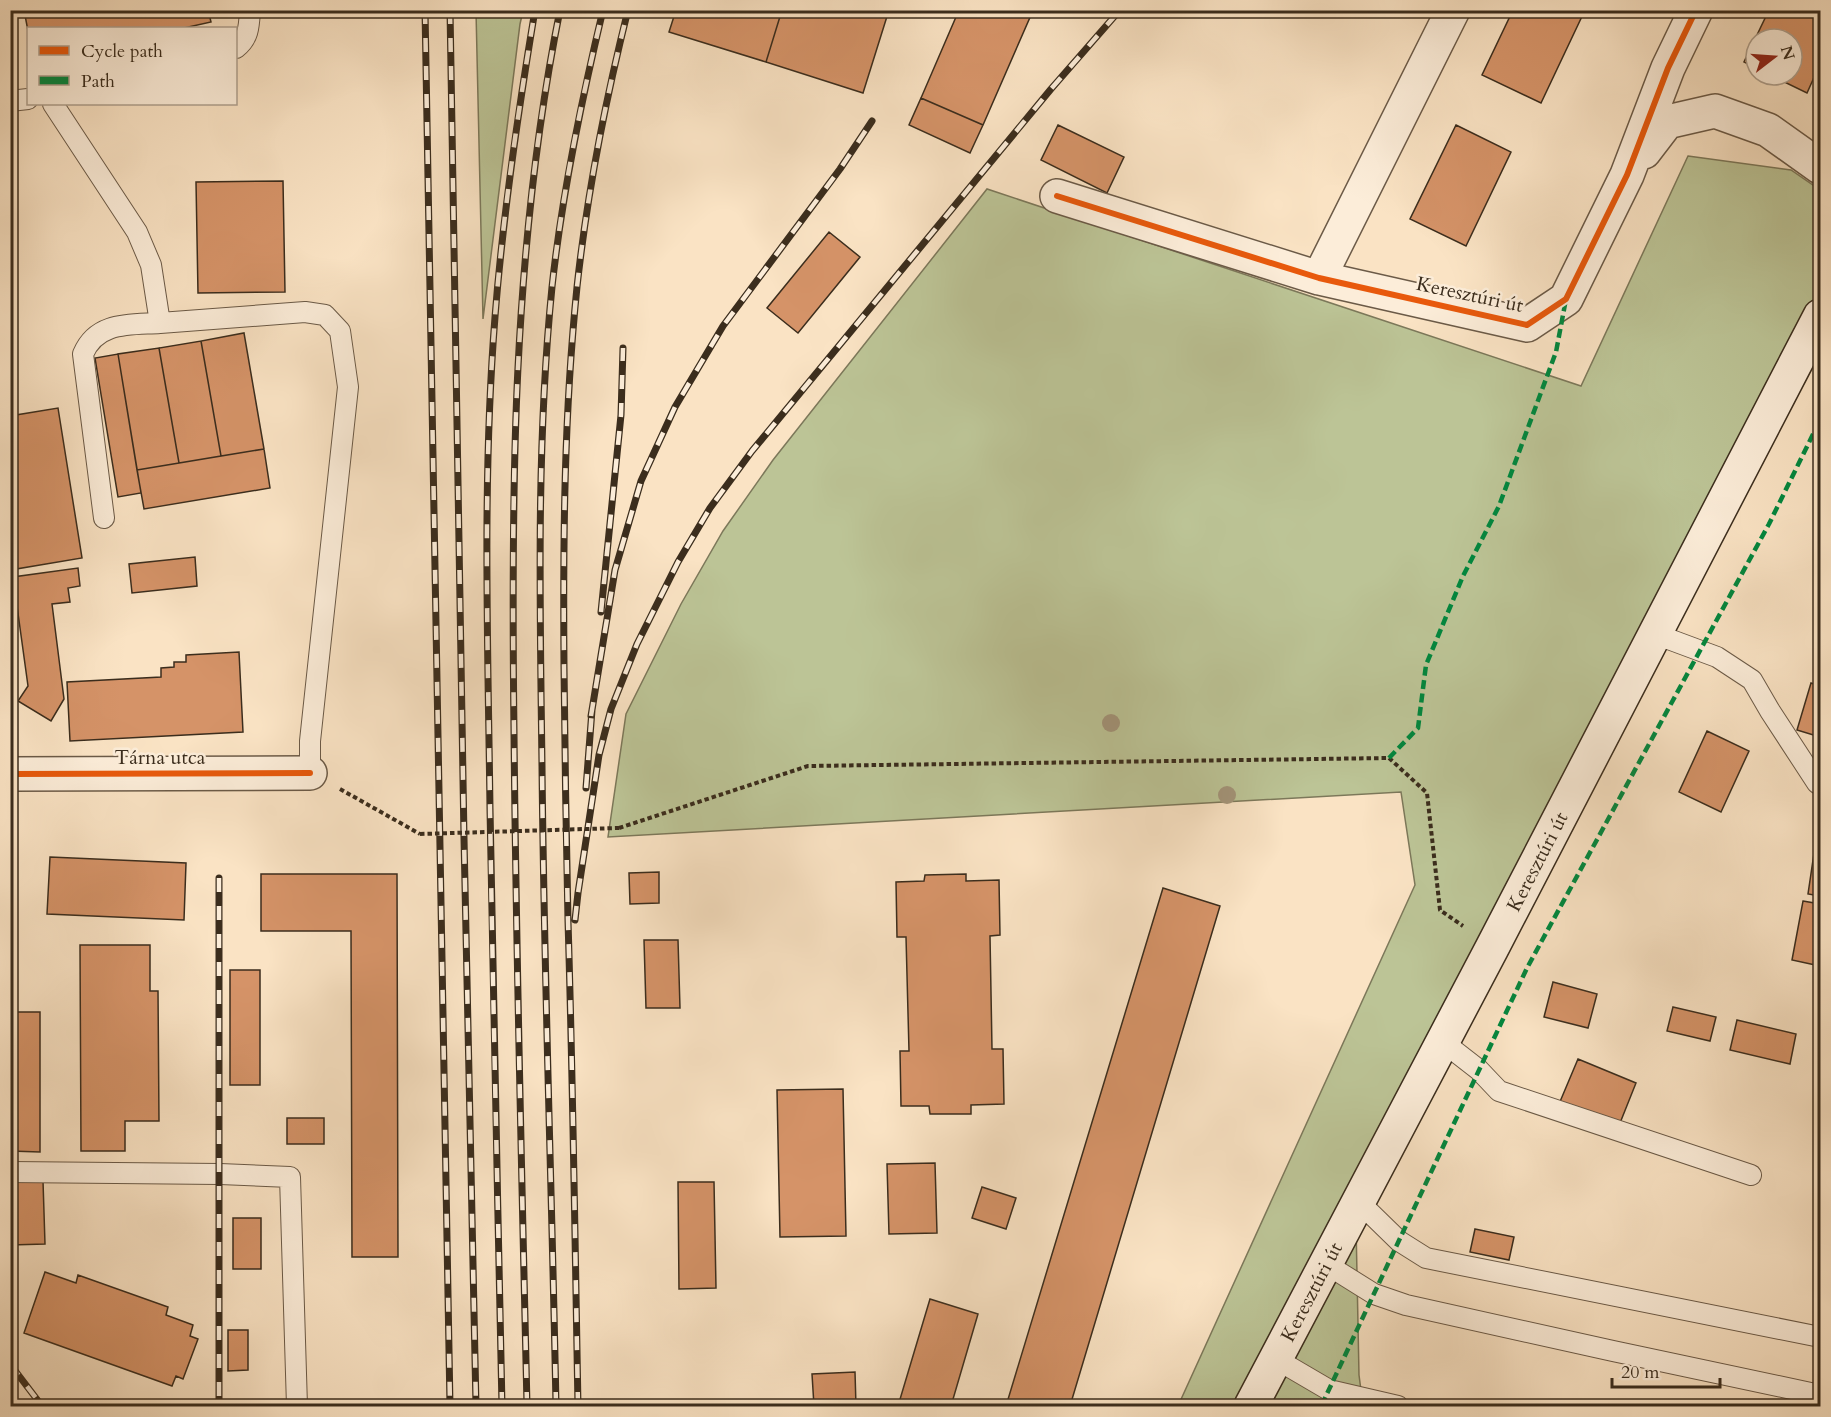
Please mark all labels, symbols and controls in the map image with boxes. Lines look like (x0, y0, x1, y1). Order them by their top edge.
legend (27, 27, 237, 105)
north arrow (1744, 27, 1804, 87)
text: Cycle path (81, 39, 163, 64)
text: N (1775, 43, 1800, 63)
text: Path (81, 69, 115, 94)
street label: Keresztúri út (1414, 270, 1527, 319)
street label: Tárna utca (114, 744, 206, 771)
street label: Keresztúri út (1500, 807, 1575, 916)
street label: Keresztúri út (1274, 1237, 1349, 1347)
scale bar (1612, 1351, 1720, 1389)
text: 20 m (1621, 1360, 1660, 1385)

